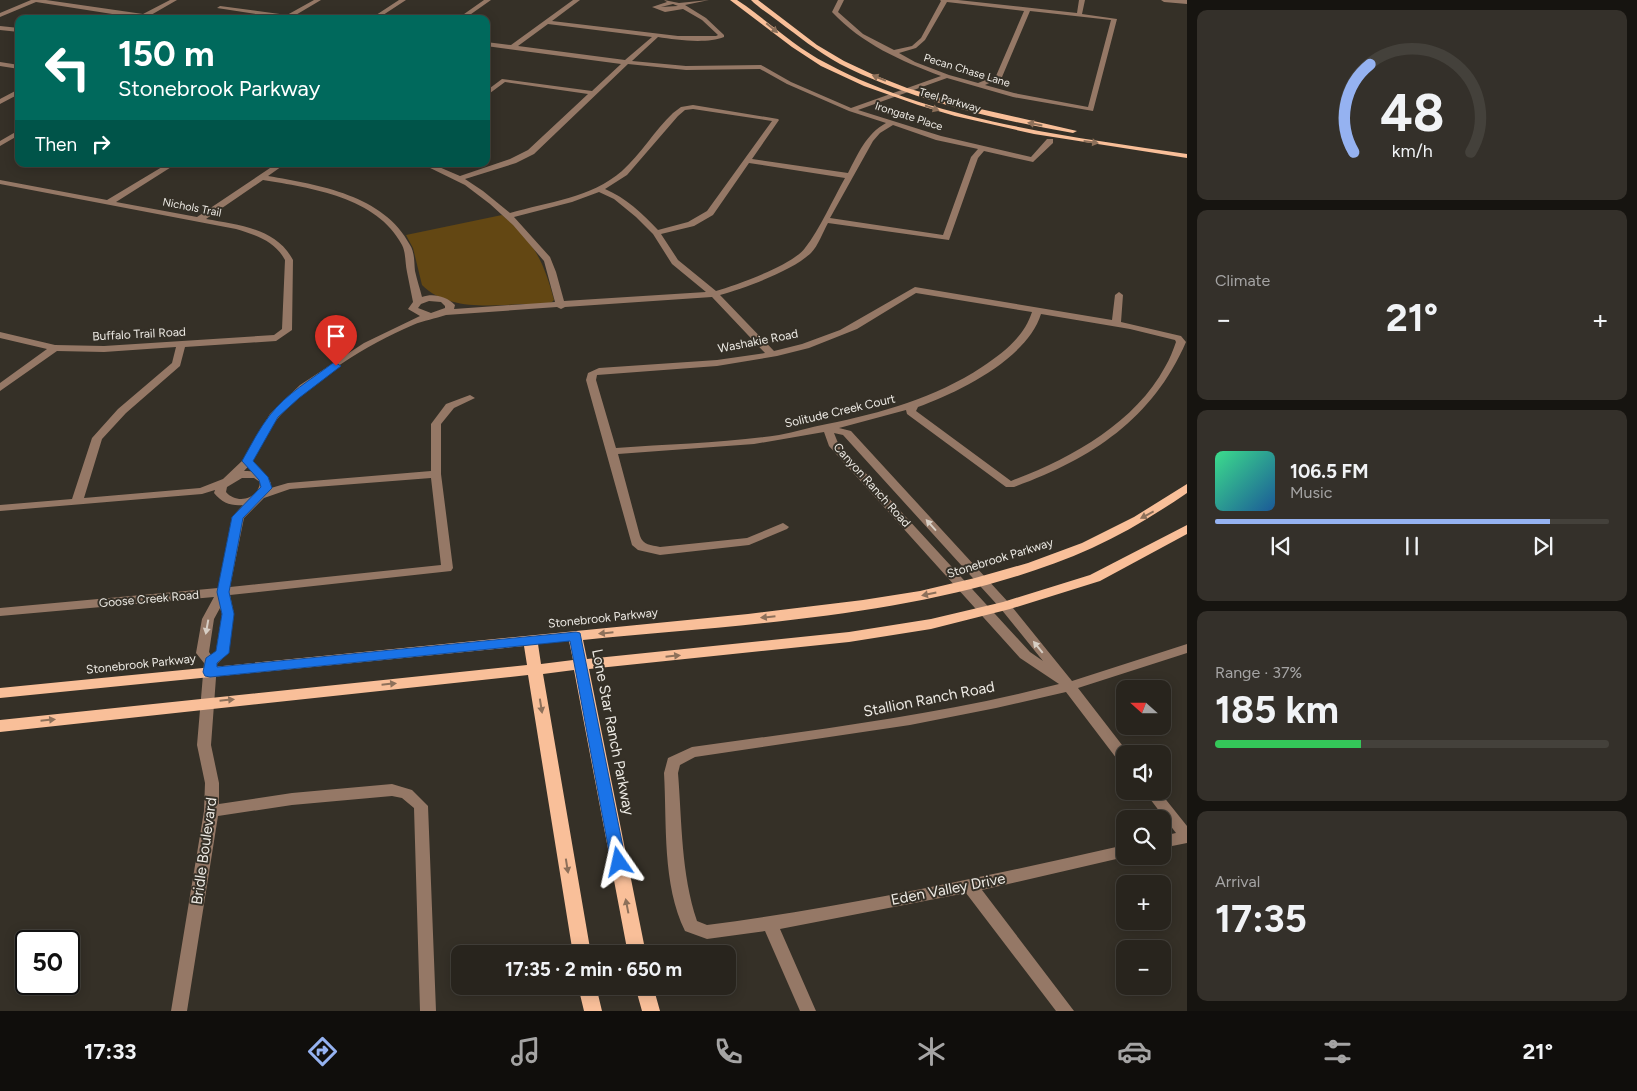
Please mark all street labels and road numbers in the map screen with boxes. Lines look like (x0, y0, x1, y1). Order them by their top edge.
street label: Pecan Chase Lane (922, 51, 1012, 90)
street label: Teel Parkway (918, 86, 982, 116)
street label: Irongate Place (873, 99, 944, 134)
street label: Nichols Trail (161, 195, 222, 220)
street label: Buffalo Trail Road (92, 325, 186, 343)
street label: Washakie Road (717, 326, 799, 356)
street label: Solitude Creek Court (783, 391, 897, 431)
street label: Canyon Ranch Road (831, 440, 913, 530)
street label: Stonebrook Parkway (945, 535, 1055, 581)
street label: Goose Creek Road (98, 588, 200, 610)
street label: Stonebrook Parkway (547, 605, 659, 631)
street label: Lone Star Ranch Parkway (588, 647, 638, 817)
street label: Stonebrook Parkway (85, 651, 197, 677)
street label: Stallion Ranch Road (862, 677, 996, 721)
street label: Bridle Boulevard (188, 796, 220, 906)
street label: Eden Valley Drive (889, 869, 1007, 909)

